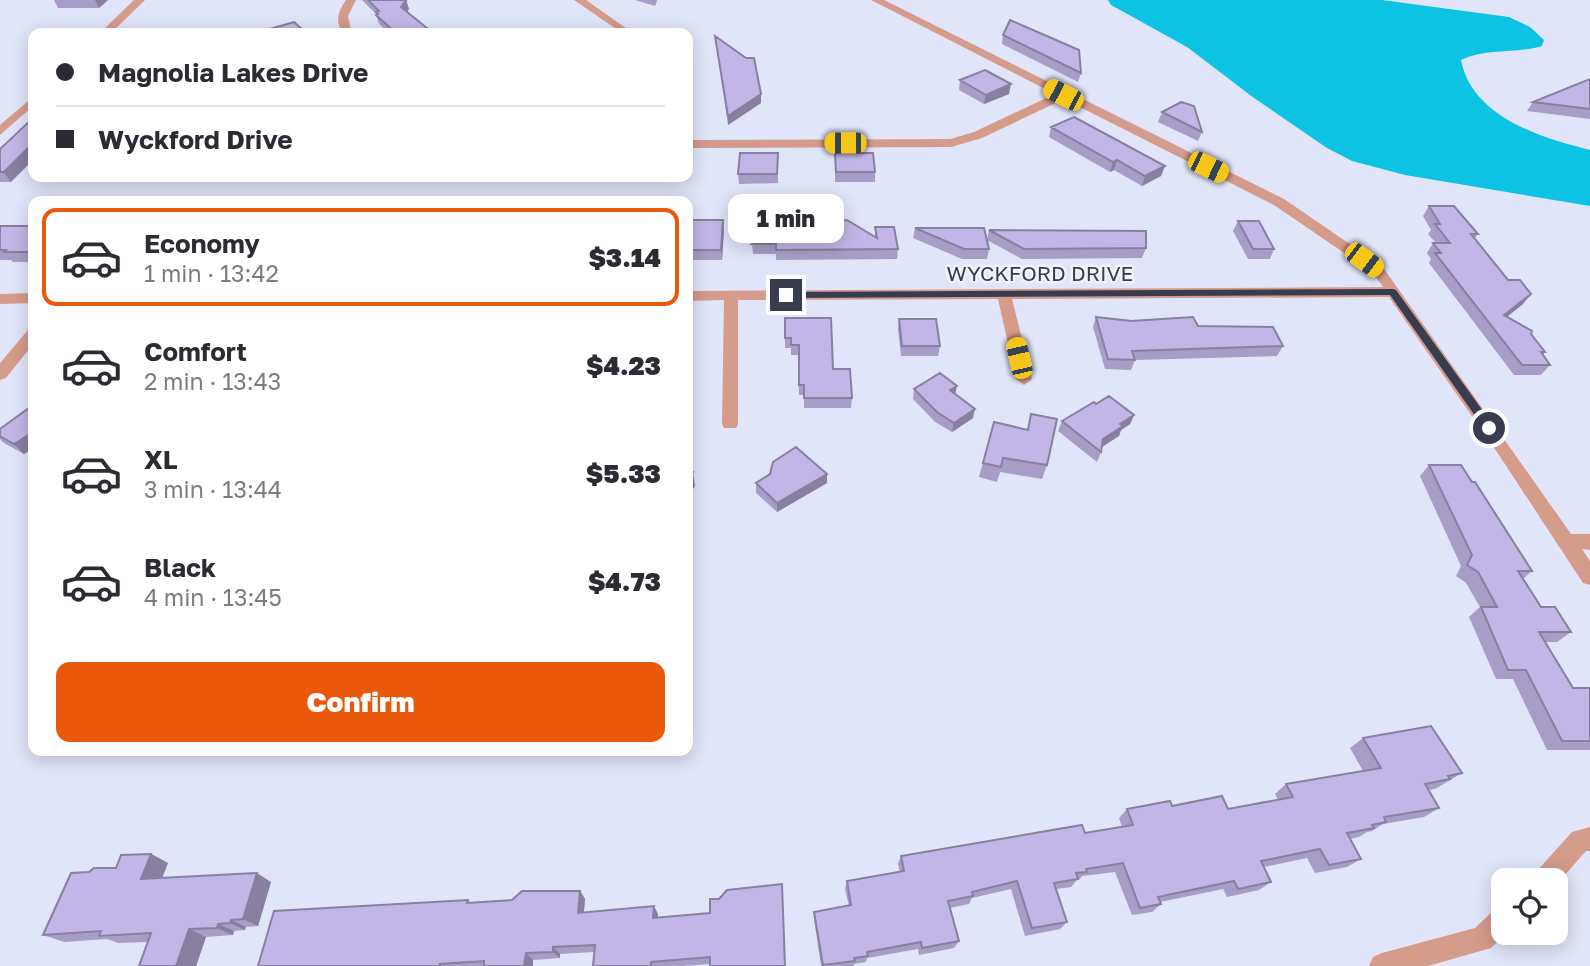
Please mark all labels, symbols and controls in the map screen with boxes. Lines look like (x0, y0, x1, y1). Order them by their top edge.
text: Magnolia Lakes Drive (98, 57, 368, 88)
car (1040, 76, 1087, 114)
text: Wyckford Drive (98, 124, 293, 155)
car (825, 133, 867, 154)
car (1185, 148, 1232, 186)
callout: 1 min (728, 194, 844, 243)
text: 1 min (757, 204, 815, 232)
icon: car (60, 226, 123, 289)
text: Economy (144, 228, 260, 259)
car (1341, 239, 1388, 281)
text: $3.14 (588, 242, 661, 273)
text: 1 min · 13:42 (144, 259, 279, 287)
street label: WYCKFORD DRIVE (947, 260, 1133, 286)
route end (770, 279, 802, 311)
icon: car (60, 334, 123, 397)
car (1005, 335, 1034, 381)
text: Comfort (144, 336, 247, 367)
text: $4.23 (586, 350, 661, 381)
text: 2 min · 13:43 (144, 367, 281, 395)
route start (1473, 412, 1505, 444)
icon: car (60, 442, 123, 505)
text: XL (144, 444, 178, 475)
text: $5.33 (586, 458, 661, 489)
text: 3 min · 13:44 (144, 475, 282, 503)
icon: car (60, 550, 123, 613)
text: Black (144, 552, 216, 583)
text: $4.73 (588, 566, 661, 597)
text: 4 min · 13:45 (144, 583, 282, 611)
button: Confirm (56, 662, 665, 742)
map controls (1491, 868, 1568, 945)
button: locate (1491, 868, 1568, 945)

